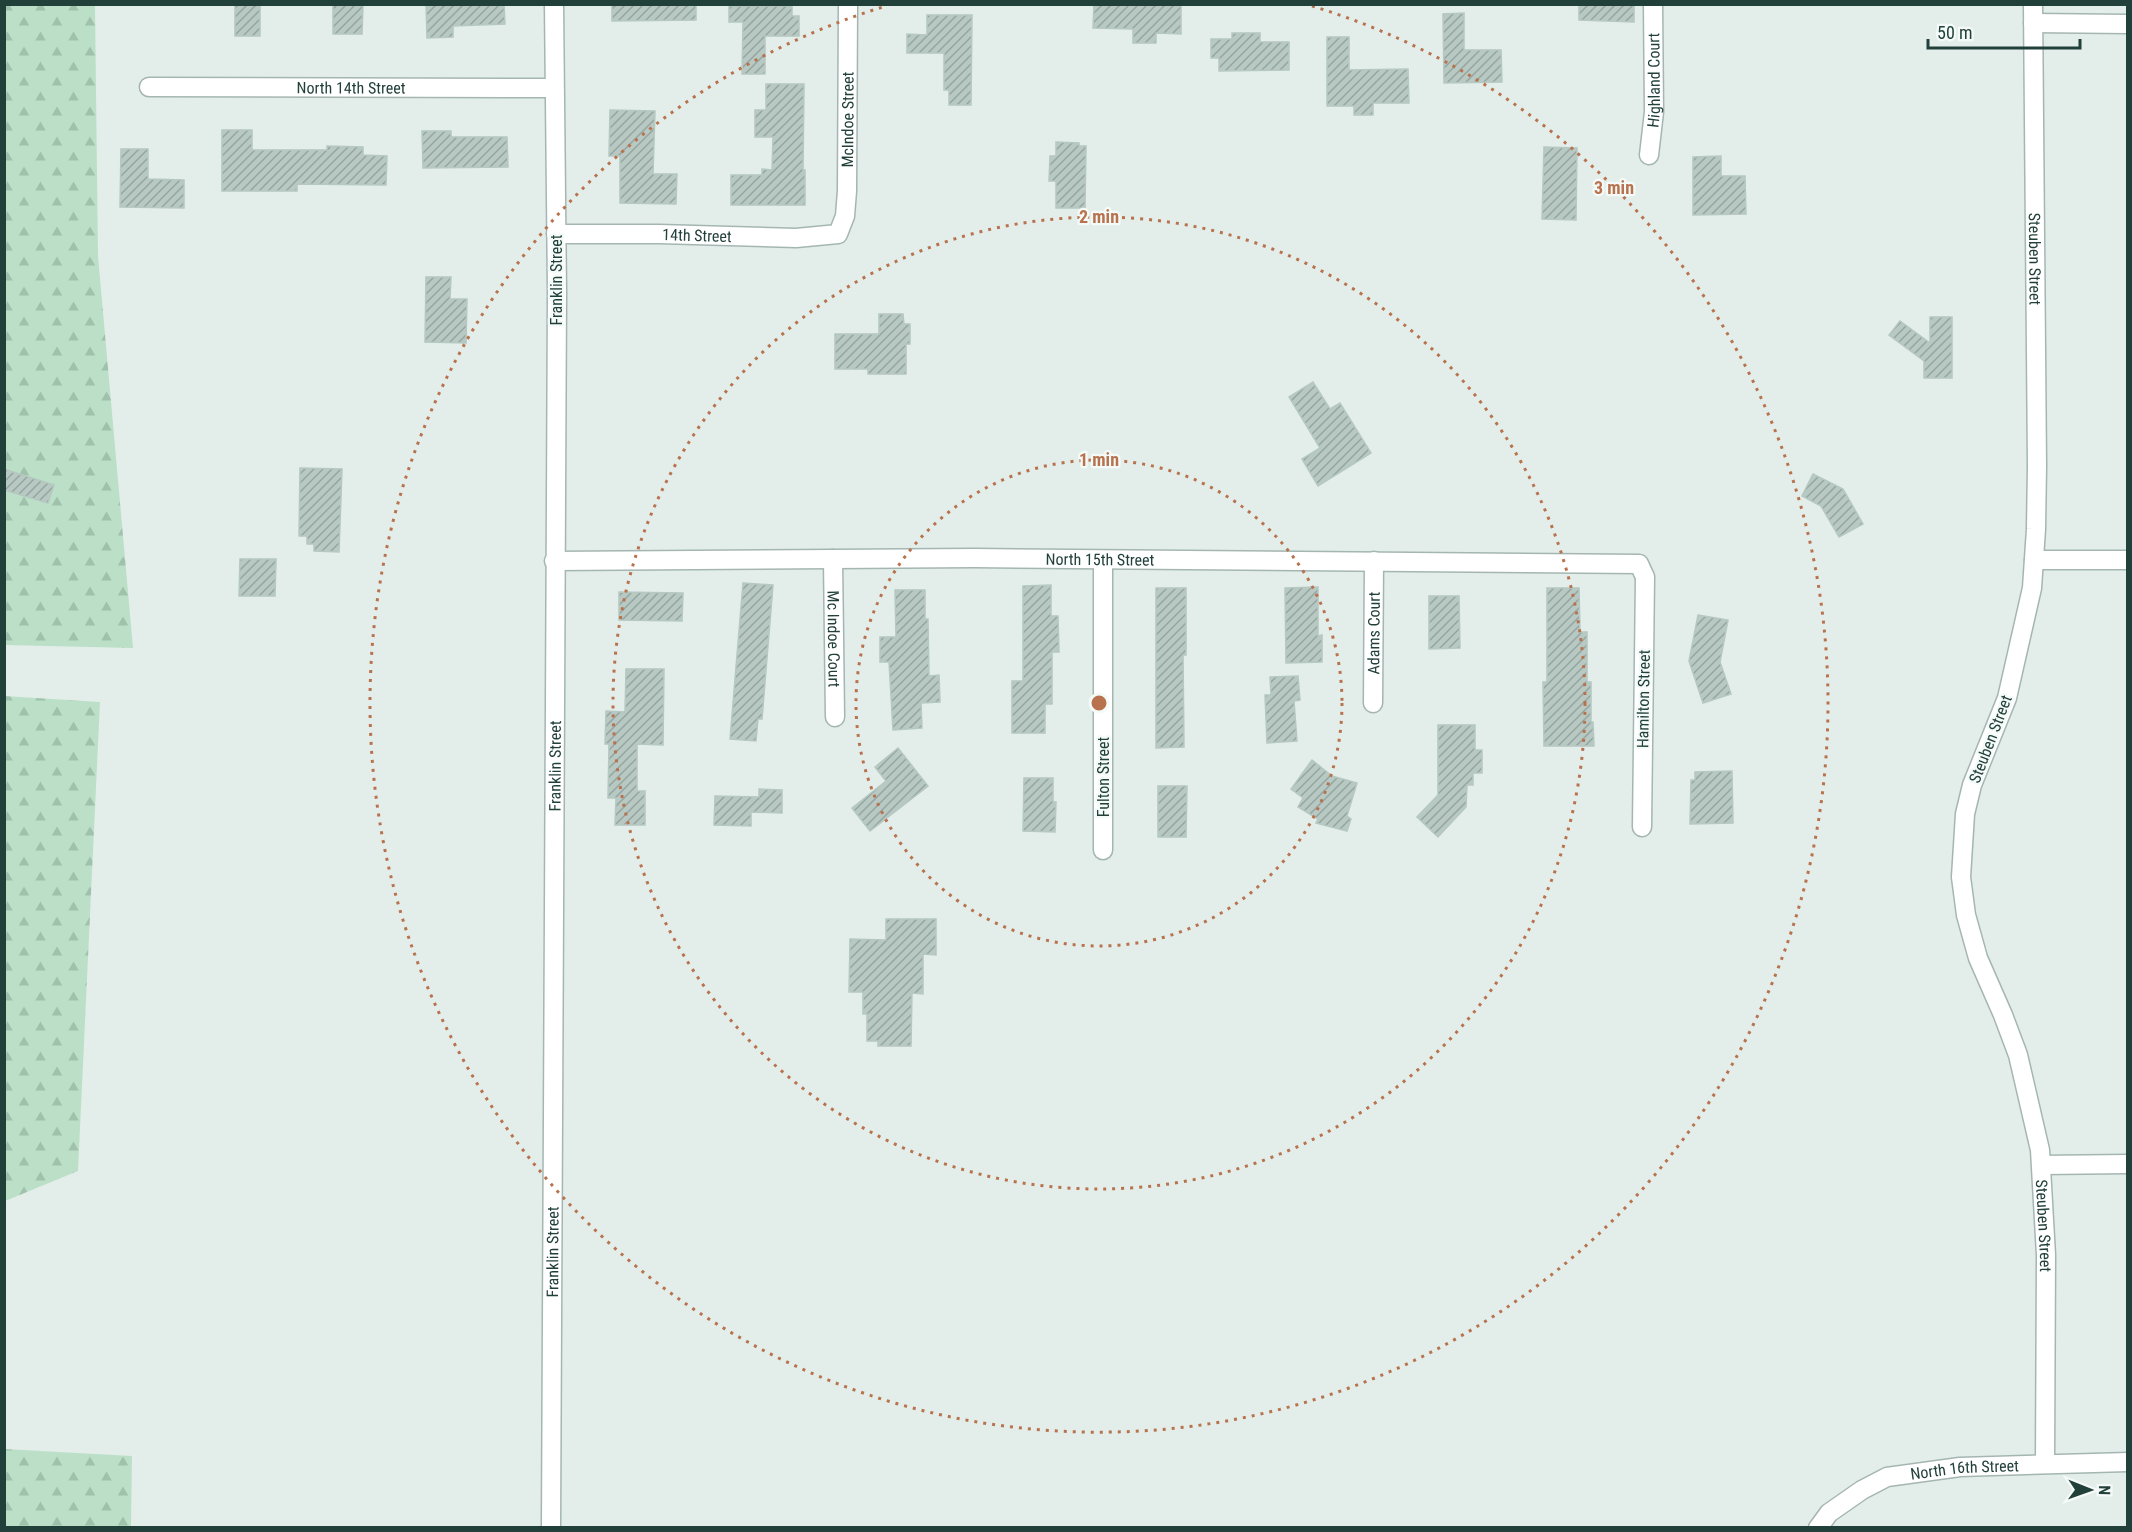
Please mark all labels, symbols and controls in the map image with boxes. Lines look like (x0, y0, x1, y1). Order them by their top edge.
scale bar (1928, 12, 2080, 50)
text: 50 m (1937, 22, 1972, 43)
street label: Highland Court (1643, 33, 1664, 129)
street label: McIndoe Street (838, 71, 858, 168)
street label: North 14th Street (297, 78, 406, 98)
text: 3 min (1594, 177, 1634, 198)
text: 2 min (1079, 206, 1119, 227)
street label: Steuben Street (2025, 213, 2045, 306)
street label: 14th Street (662, 225, 732, 246)
street label: Franklin Street (547, 234, 566, 325)
text: 1 min (1079, 449, 1119, 470)
street label: North 15th Street (1045, 550, 1155, 570)
street label: Mc Indoe Court (823, 590, 844, 688)
street label: Adams Court (1364, 591, 1384, 674)
street label: Hamilton Street (1633, 649, 1654, 748)
street label: Steuben Street (1965, 692, 2016, 786)
centre of rings (1089, 693, 1109, 713)
street label: Franklin Street (545, 720, 565, 812)
street label: Fulton Street (1094, 737, 1113, 817)
street label: Steuben Street (2032, 1179, 2055, 1272)
street label: Franklin Street (543, 1206, 563, 1298)
street label: North 16th Street (1909, 1456, 2019, 1484)
north arrow (2060, 1460, 2120, 1520)
text: N (2095, 1485, 2114, 1495)

